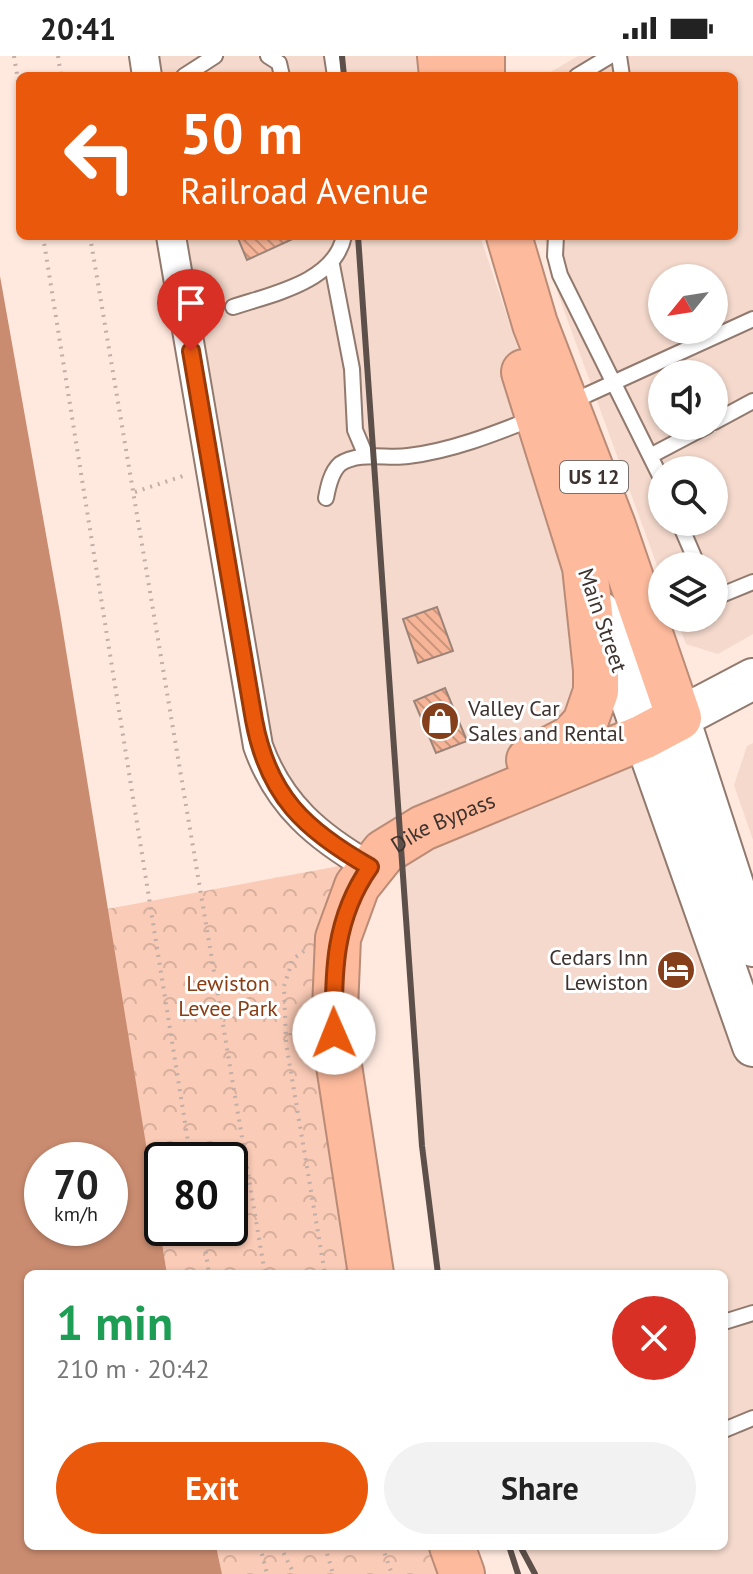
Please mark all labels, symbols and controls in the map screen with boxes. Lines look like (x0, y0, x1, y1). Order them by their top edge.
text: 20:41 (40, 9, 116, 48)
text: 50 m (180, 97, 303, 169)
icon: left (48, 104, 152, 208)
text: Railroad Avenue (180, 167, 429, 214)
north arrow (648, 264, 728, 344)
map controls (648, 264, 728, 632)
pin (157, 269, 225, 351)
icon: arrive (169, 281, 213, 325)
button: sound (648, 360, 728, 440)
button: search (648, 456, 728, 536)
road number: US 12 (560, 461, 628, 493)
button: layers (648, 552, 728, 632)
street label: Main Street (572, 564, 634, 676)
place label: Valley Car Sales and Rental (467, 694, 625, 747)
shop icon: Valley Car Sales and Rental (419, 700, 461, 742)
street label: Dike Bypass (385, 786, 499, 859)
place label: Cedars Inn Lewiston (549, 943, 648, 996)
hotel icon: Cedars Inn Lewiston (655, 949, 697, 991)
park label: Lewiston Levee Park (178, 969, 278, 1022)
position arrow (292, 991, 376, 1075)
speed limit sign: 80 (144, 1142, 248, 1246)
text: 70 (53, 1158, 99, 1210)
text: km/h (54, 1201, 98, 1227)
text: 1 min (56, 1291, 173, 1353)
button: close (612, 1296, 696, 1380)
text: 210 m · 20:42 (56, 1352, 210, 1385)
button: Exit (56, 1442, 368, 1534)
button: Share (384, 1442, 696, 1534)

